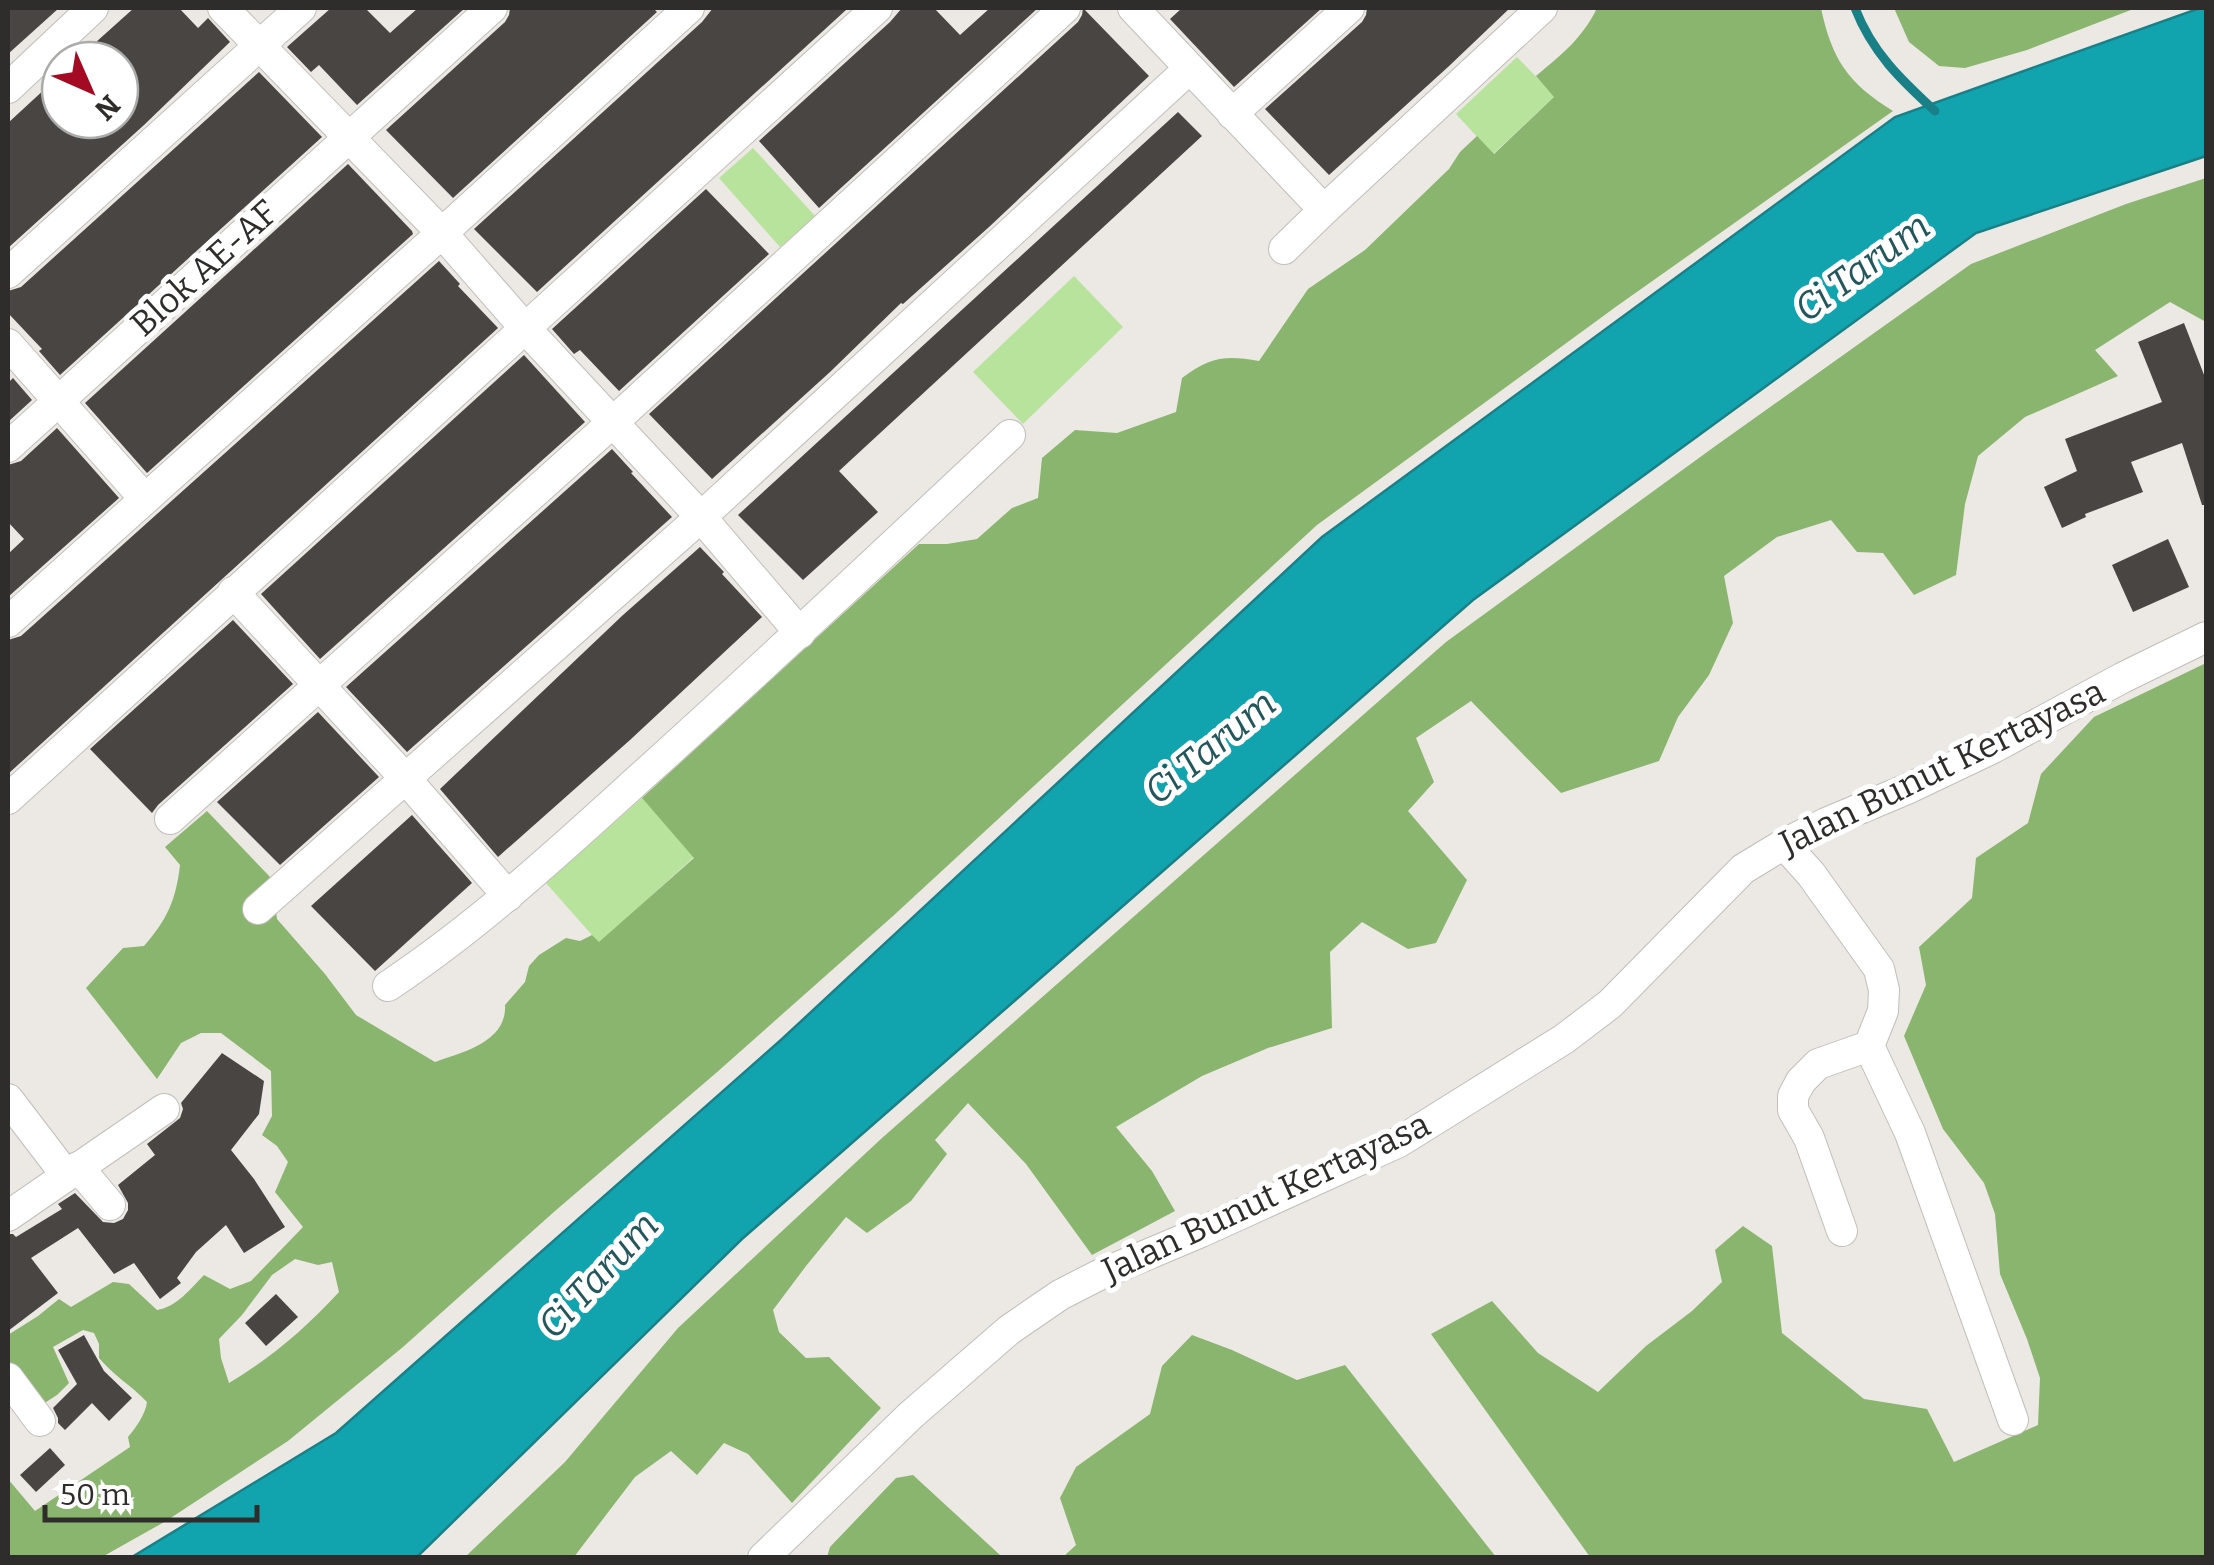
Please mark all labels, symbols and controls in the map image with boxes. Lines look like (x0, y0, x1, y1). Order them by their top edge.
north arrow (40, 40, 140, 140)
text: N (88, 88, 127, 127)
street label: Blok AE-AF (122, 191, 286, 345)
water label: Ci Tarum (1786, 203, 1938, 331)
street label: Jalan Bunut Kertayasa (1772, 670, 2111, 864)
water label: Ci Tarum (1135, 680, 1285, 814)
street label: Jalan Bunut Kertayasa (1095, 1103, 1436, 1292)
water label: Ci Tarum (528, 1202, 668, 1348)
scale bar (45, 1460, 258, 1522)
text: 50 m (60, 1477, 130, 1513)

